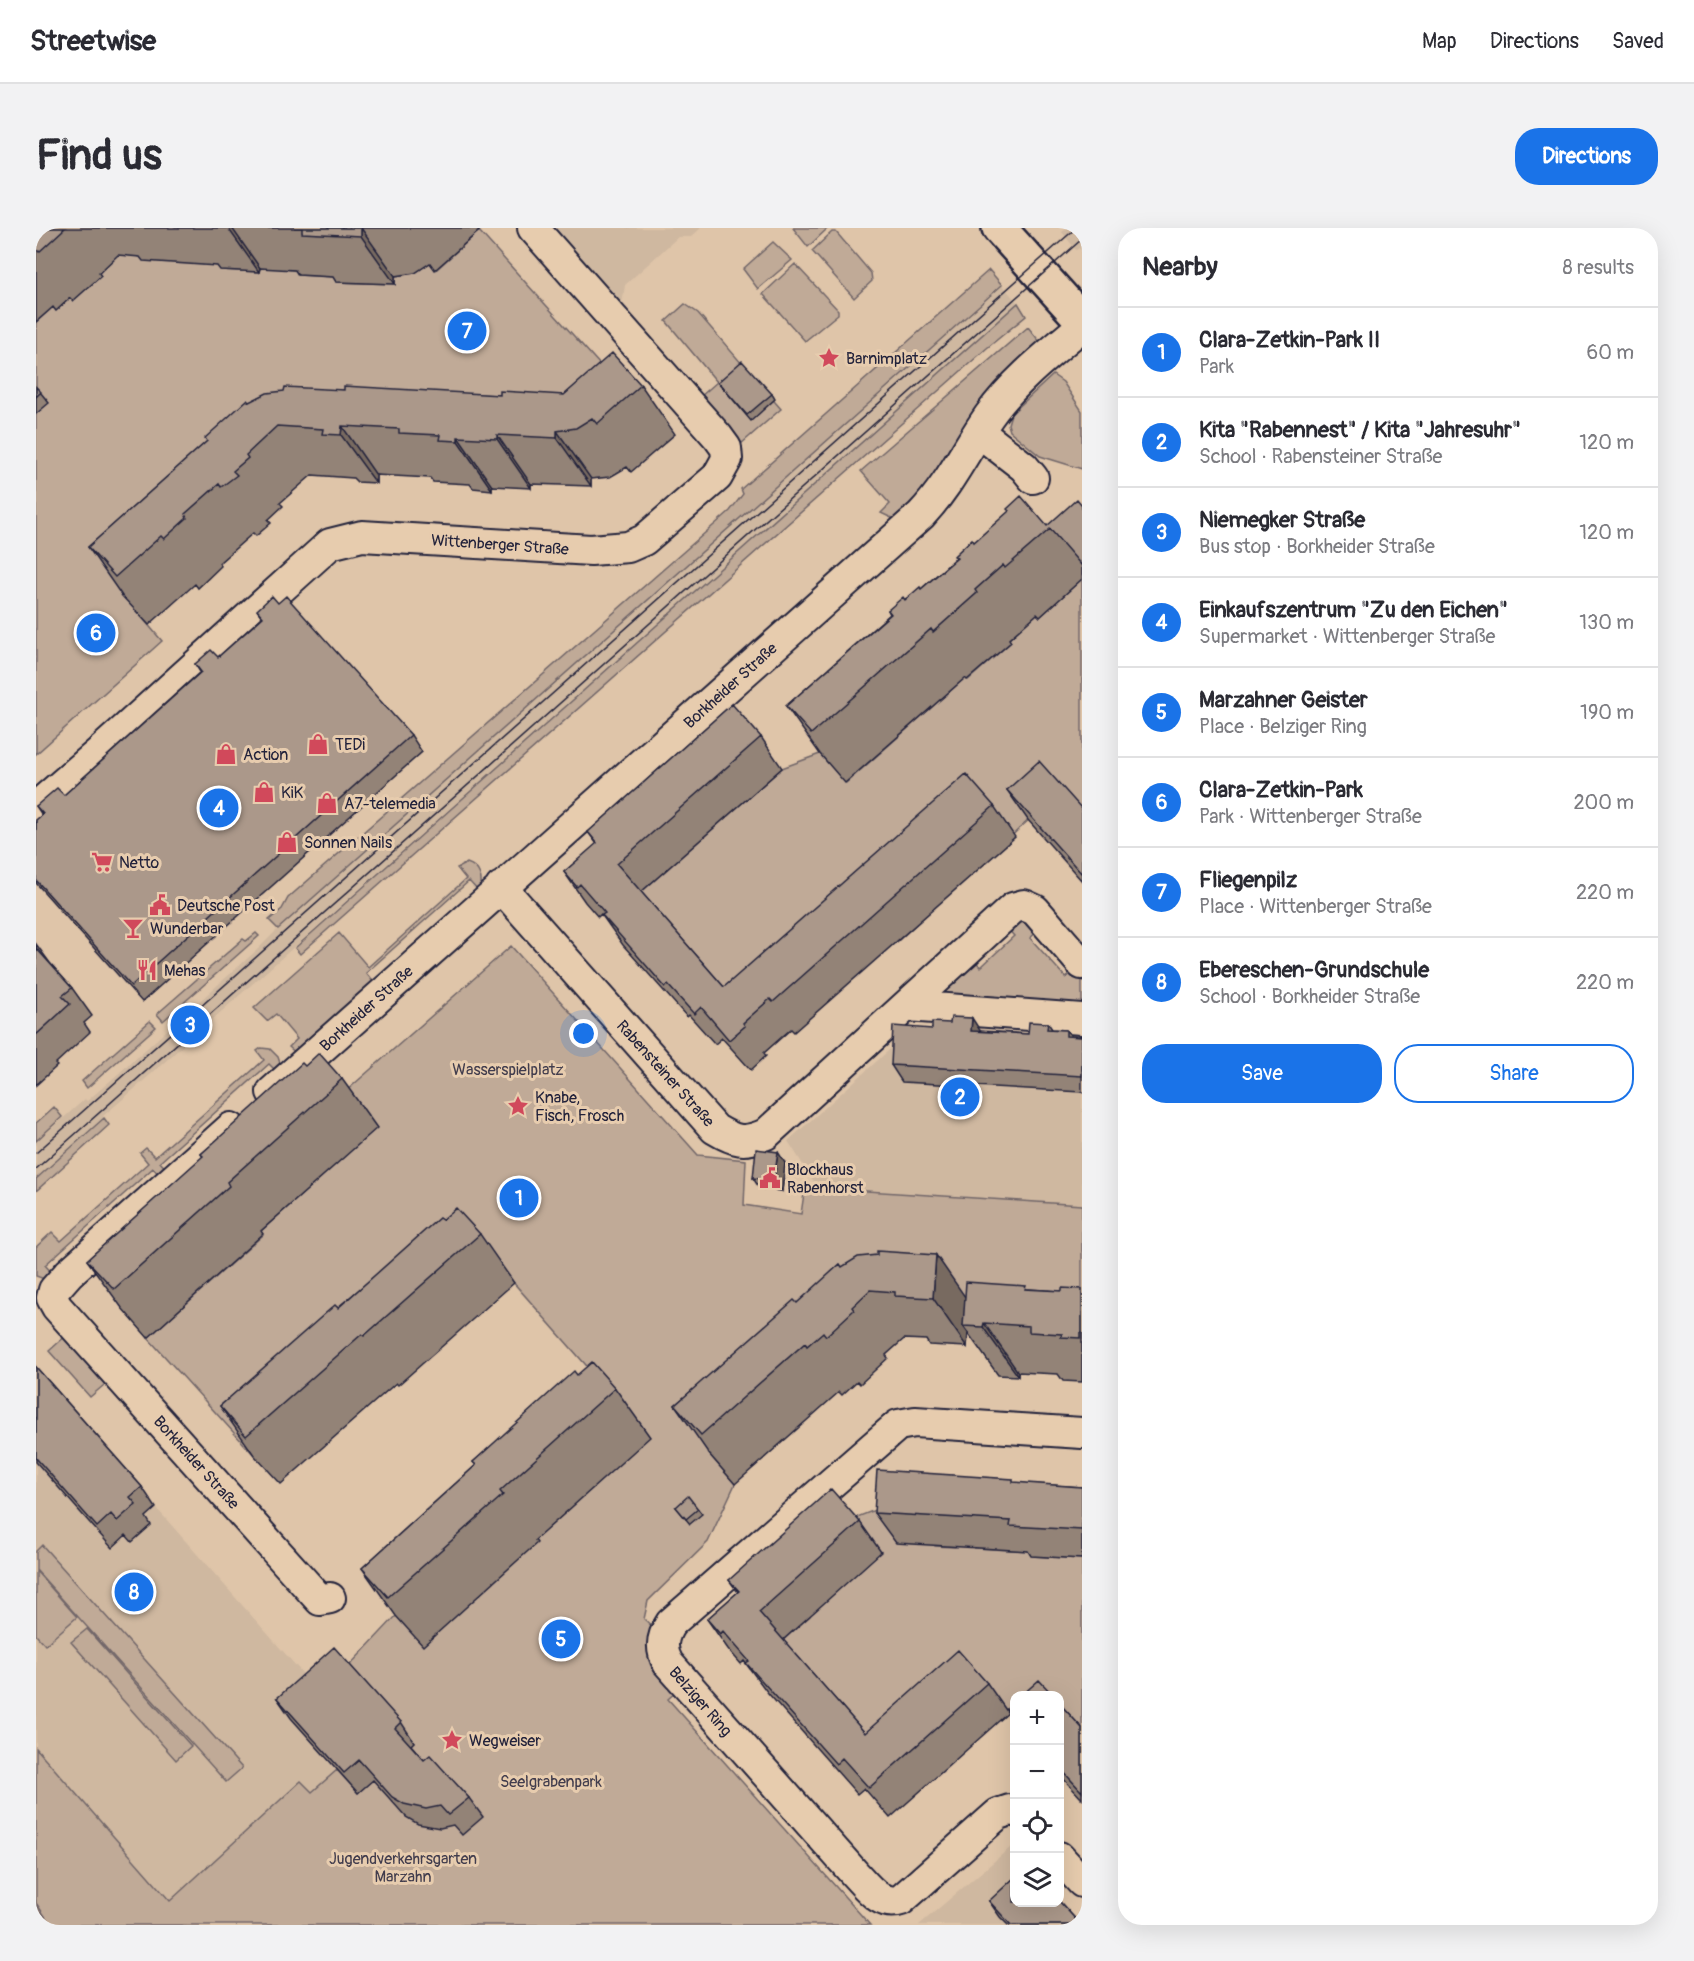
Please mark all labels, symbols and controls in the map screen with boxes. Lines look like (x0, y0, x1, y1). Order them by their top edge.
text: Streetwise (30, 24, 156, 59)
text: Map (1422, 28, 1457, 55)
text: Directions (1490, 28, 1579, 55)
text: Saved (1612, 28, 1664, 55)
button: Directions (1515, 128, 1658, 185)
text: Find us (36, 130, 162, 182)
text: Nearby (1142, 251, 1218, 283)
text: 8 results (1563, 255, 1634, 280)
pin: 7 (448, 308, 486, 354)
text: Clara-Zetkin-Park II (1199, 326, 1380, 354)
text: 1 (1158, 340, 1165, 365)
text: 60 m (1587, 340, 1634, 365)
place icon: Barnimplatz (817, 346, 841, 370)
place label: Barnimplatz (846, 349, 927, 369)
text: Park (1199, 354, 1234, 379)
text: Kita "Rabennest" / Kita "Jahresuhr" (1199, 416, 1521, 444)
text: 2 (1156, 430, 1167, 455)
text: 120 m (1579, 430, 1634, 455)
text: School · Rabensteiner Straße (1199, 444, 1442, 469)
text: Niemegker Straße (1199, 506, 1365, 534)
text: 3 (1156, 520, 1167, 545)
text: 120 m (1579, 520, 1634, 545)
street label: Wittenberger Straße (430, 530, 570, 560)
text: Bus stop · Borkheider Straße (1199, 534, 1435, 559)
text: Einkaufszentrum "Zu den Eichen" (1199, 596, 1508, 624)
pin: 6 (76, 610, 116, 656)
text: 4 (1156, 610, 1167, 635)
text: 130 m (1579, 610, 1634, 635)
text: Supermarket · Wittenberger Straße (1199, 624, 1495, 649)
street label: Borkheider Straße (680, 638, 782, 733)
text: Marzahner Geister (1199, 686, 1368, 714)
text: 5 (1156, 700, 1167, 725)
text: 190 m (1580, 700, 1634, 725)
text: Place · Belziger Ring (1199, 714, 1367, 739)
shop icon: TEDi (306, 732, 330, 756)
place label: TEDi (335, 735, 365, 755)
shop icon: Action (214, 742, 238, 766)
place label: Action (243, 745, 288, 765)
text: Clara-Zetkin-Park (1199, 776, 1363, 804)
shop icon: KiK (252, 780, 276, 804)
place label: KiK (281, 783, 303, 803)
pin: 4 (200, 786, 238, 830)
text: 6 (1156, 790, 1167, 815)
text: 200 m (1573, 790, 1634, 815)
shop icon: A7-telemedia (315, 791, 339, 815)
place label: A7-telemedia (344, 794, 436, 814)
text: Park · Wittenberger Straße (1199, 804, 1422, 829)
shop icon: Sonnen Nails (275, 830, 299, 854)
place label: Sonnen Nails (304, 833, 392, 853)
supermarket icon: Netto (90, 850, 114, 874)
place label: Netto (119, 853, 160, 873)
text: Fliegenpilz (1199, 866, 1297, 894)
text: 7 (1156, 880, 1167, 905)
text: 220 m (1576, 880, 1634, 905)
public building icon: Deutsche Post (148, 893, 172, 917)
text: Place · Wittenberger Straße (1199, 894, 1432, 919)
place label: Deutsche Post (177, 896, 275, 916)
bar icon: Wunderbar (121, 916, 145, 940)
place label: Wunderbar (150, 919, 224, 939)
text: Ebereschen-Grundschule (1199, 956, 1429, 984)
restaurant icon: Mehas (135, 958, 159, 982)
place label: Mehas (164, 961, 206, 981)
street label: Borkheider Straße (316, 961, 418, 1056)
text: 8 (1156, 970, 1167, 995)
text: 220 m (1576, 970, 1634, 995)
text: School · Borkheider Straße (1199, 984, 1420, 1009)
pin: 3 (170, 1002, 210, 1048)
street label: Rabensteiner Straße (612, 1016, 718, 1131)
your location (569, 1019, 598, 1048)
button: Save (1142, 1044, 1382, 1103)
button: Share (1394, 1044, 1634, 1103)
park label: Wasserspielplatz (452, 1060, 564, 1080)
pin: 2 (940, 1074, 980, 1120)
place label: Knabe, Fisch, Frosch (535, 1088, 624, 1126)
place icon: Knabe, Fisch, Frosch (506, 1094, 530, 1118)
place label: Blockhaus Rabenhorst (787, 1160, 864, 1198)
public building icon: Blockhaus Rabenhorst (758, 1166, 782, 1190)
pin: 1 (500, 1176, 538, 1220)
street label: Borkheider Straße (149, 1412, 244, 1514)
pin: 8 (114, 1570, 154, 1614)
pin: 5 (542, 1616, 580, 1662)
street label: Belziger Ring (664, 1663, 736, 1741)
map controls (1010, 1691, 1064, 1907)
button: + (1010, 1691, 1064, 1745)
place icon: Wegweiser (440, 1728, 464, 1752)
place label: Wegweiser (469, 1731, 541, 1751)
button: − (1010, 1745, 1064, 1799)
park label: Seelgrabenpark (500, 1772, 602, 1792)
button: locate (1010, 1799, 1064, 1853)
park label: Jugendverkehrsgarten Marzahn (329, 1849, 477, 1887)
button: layers (1010, 1853, 1064, 1907)

